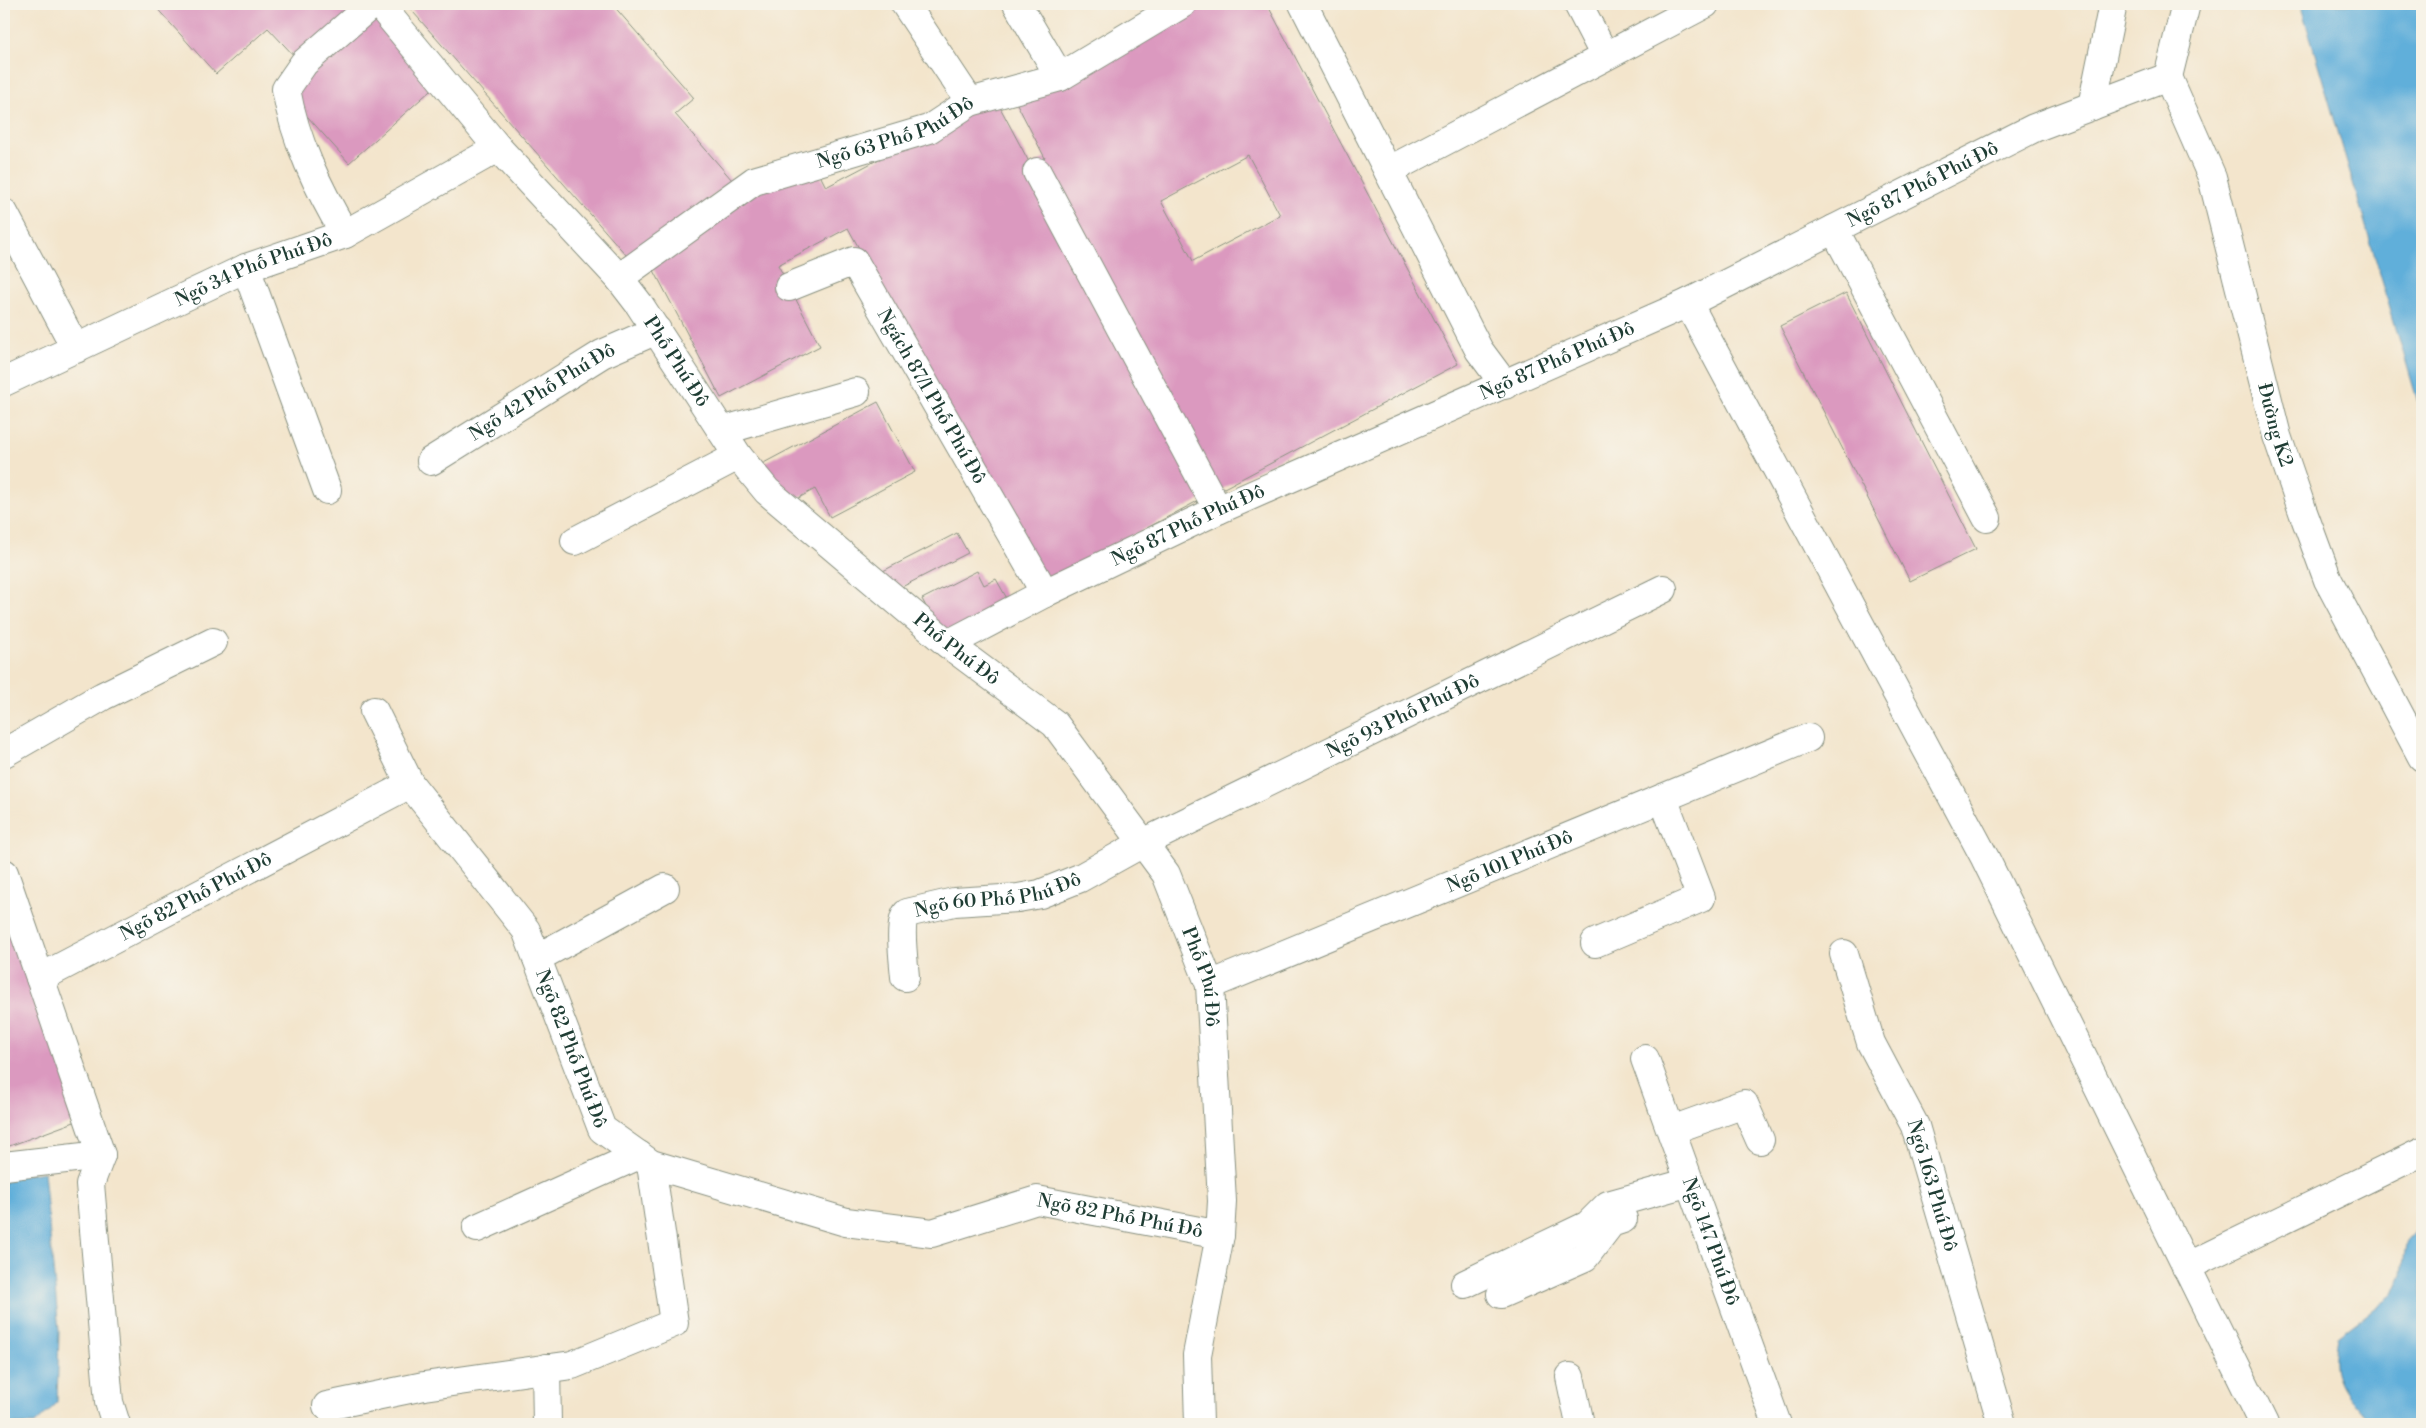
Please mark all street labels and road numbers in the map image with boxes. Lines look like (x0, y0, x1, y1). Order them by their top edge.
street label: Ngõ 63 Phố Phú Đô (814, 91, 978, 174)
street label: Ngõ 87 Phố Phú Đô (1843, 136, 2003, 233)
street label: Ngõ 34 Phố Phú Đô (171, 227, 336, 312)
street label: Ngách 87/1 Phố Phú Đô (872, 304, 992, 488)
street label: Phố Phú Đô (638, 312, 715, 412)
street label: Ngõ 87 Phố Phú Đô (1476, 316, 1638, 405)
street label: Ngõ 42 Phố Phú Đô (464, 338, 619, 446)
street label: Đường K2 (2252, 380, 2299, 470)
street label: Ngõ 87 Phố Phú Đô (1107, 479, 1269, 571)
street label: Phố Phú Đô (908, 608, 1005, 691)
street label: Ngõ 93 Phố Phú Đô (1322, 668, 1484, 764)
street label: Ngõ 101 Phú Đô (1443, 824, 1576, 898)
street label: Ngõ 82 Phố Phú Đô (116, 847, 276, 946)
street label: Ngõ 60 Phố Phú Đô (912, 867, 1085, 923)
street label: Phố Phú Đô (1176, 923, 1224, 1028)
street label: Ngõ 82 Phố Phú Đô (530, 966, 613, 1132)
street label: Ngõ 163 Phú Đô (1902, 1117, 1963, 1254)
street label: Ngõ 147 Phú Đô (1677, 1174, 1745, 1309)
street label: Ngõ 82 Phố Phú Đô (1035, 1188, 1205, 1244)

